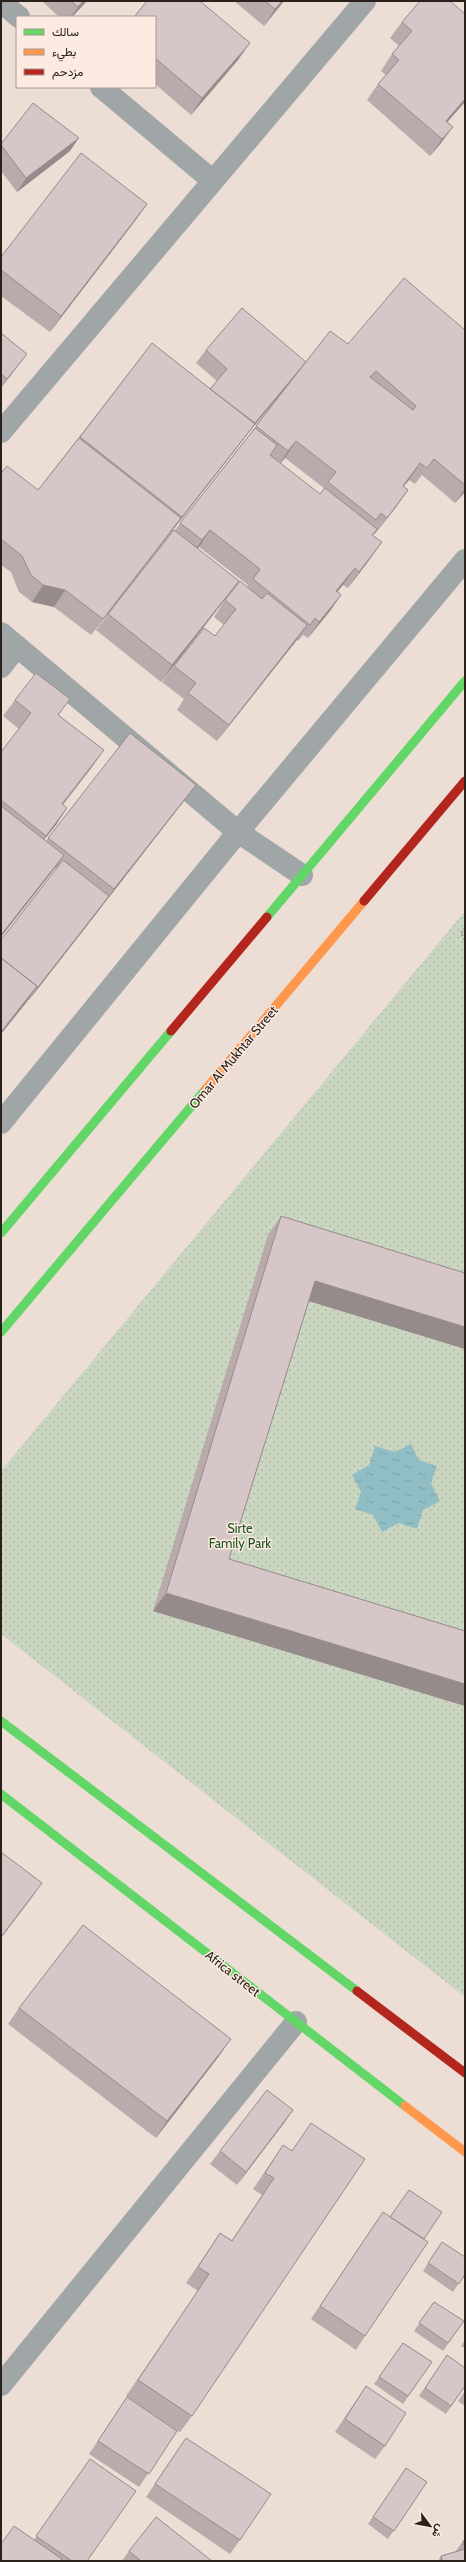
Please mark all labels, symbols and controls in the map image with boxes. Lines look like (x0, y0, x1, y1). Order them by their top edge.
legend (16, 16, 156, 88)
text: سالك (52, 24, 79, 39)
text: بطيء (52, 44, 76, 62)
text: مزدحم (52, 64, 83, 80)
street label: Omar Al Mukhtar Street (185, 1002, 281, 1112)
park label: Sirte Family Park (209, 1520, 271, 1551)
street label: Africa street (202, 1947, 264, 2000)
north arrow (410, 2506, 450, 2546)
text: ش (429, 2522, 448, 2541)

